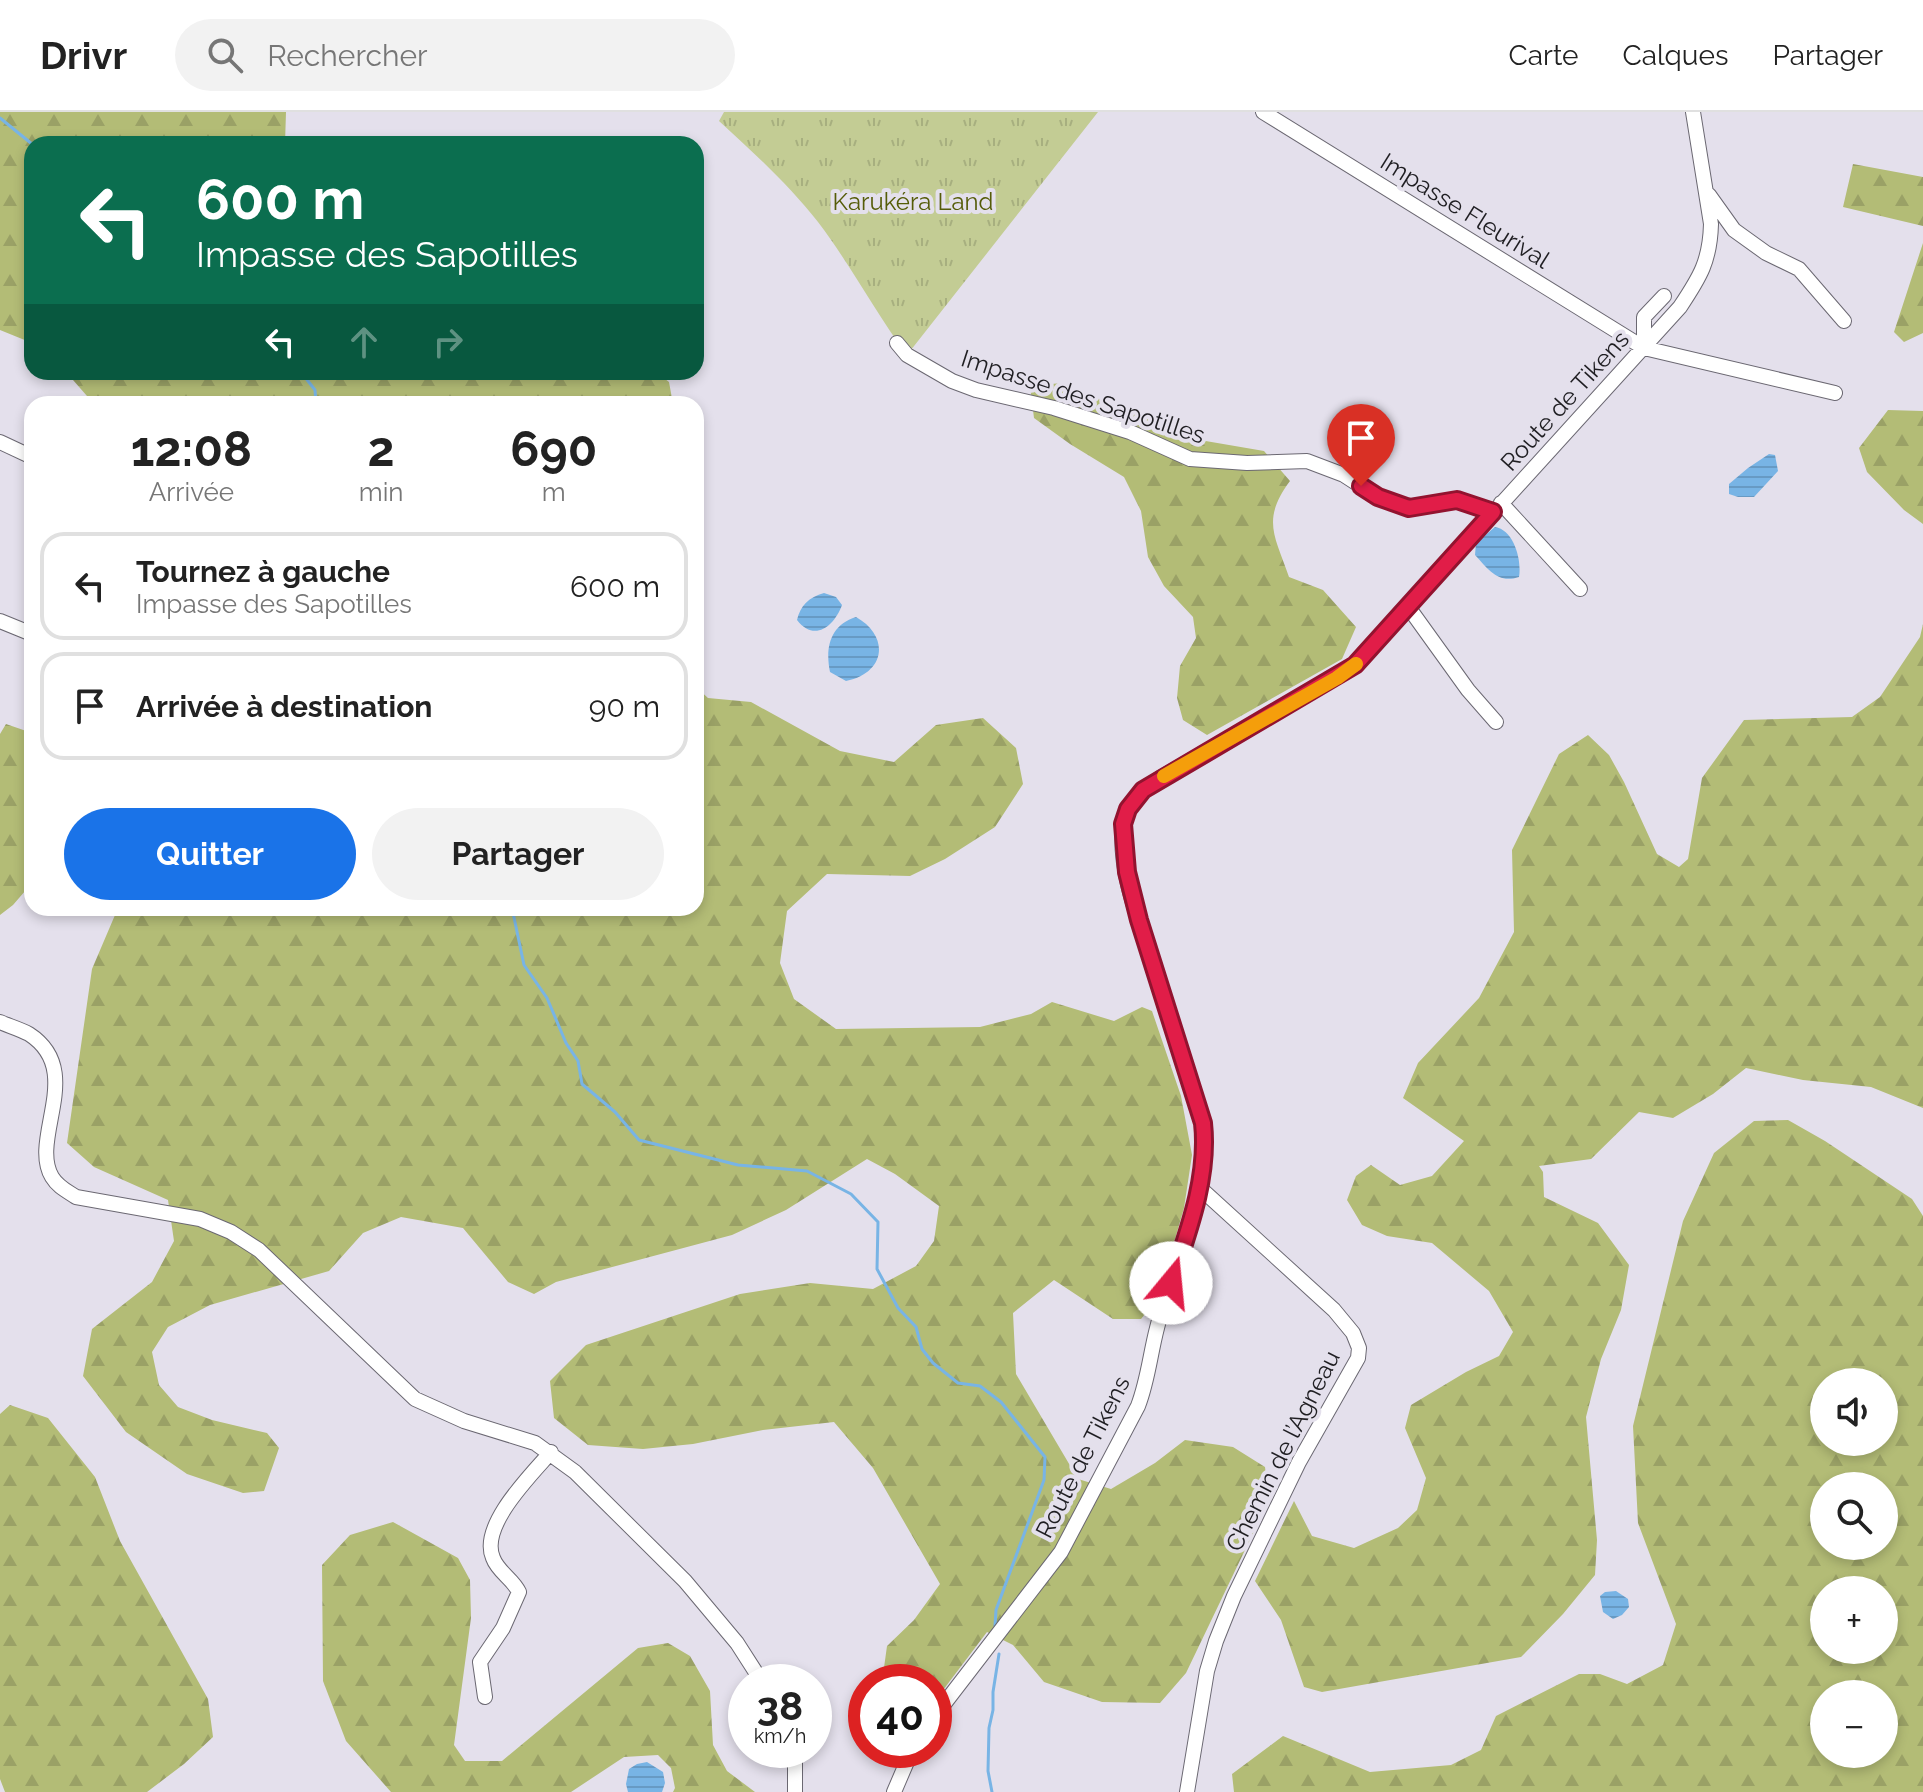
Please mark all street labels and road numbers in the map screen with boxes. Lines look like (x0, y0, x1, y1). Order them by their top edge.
street label: Impasse Fleurival (1375, 147, 1556, 275)
street label: Route de Tikens (1494, 325, 1635, 476)
street label: Impasse des Sapotilles (958, 343, 1209, 450)
street label: Chemin de l’Agneau (1219, 1346, 1346, 1556)
street label: Route de Tikens (1029, 1371, 1136, 1543)

